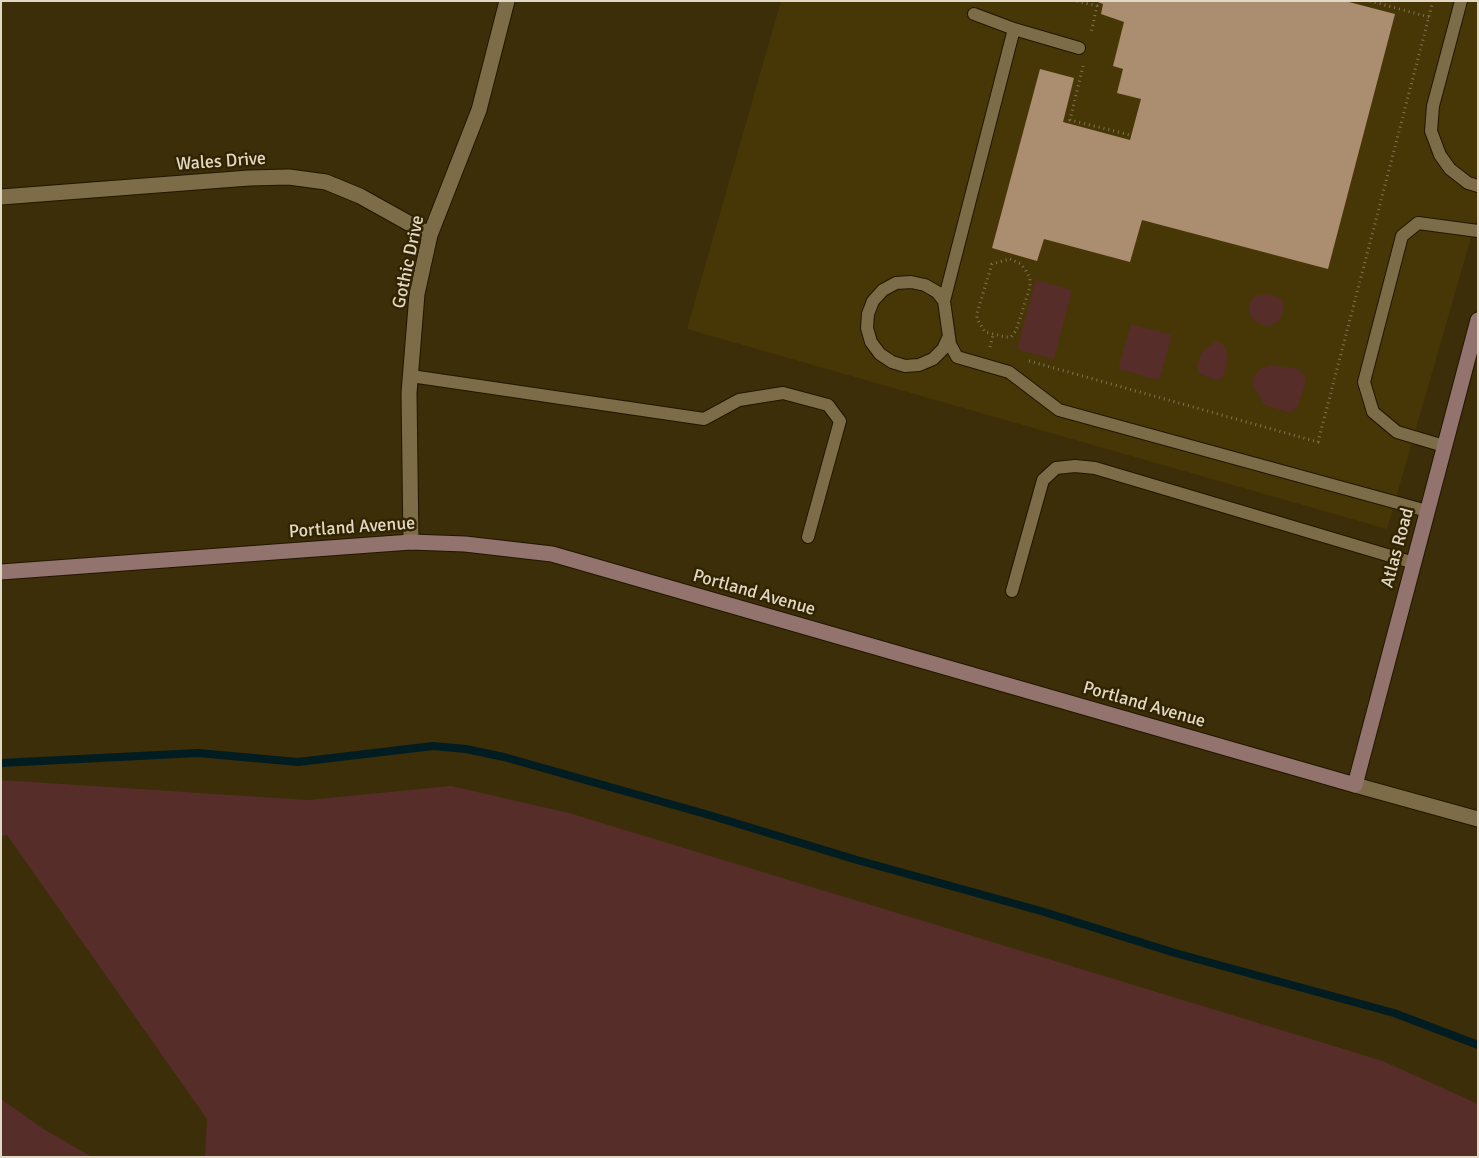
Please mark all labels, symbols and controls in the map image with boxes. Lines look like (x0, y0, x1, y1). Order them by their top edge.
street label: Wales Drive (175, 148, 267, 176)
street label: Gothic Drive (389, 214, 429, 310)
street label: Atlas Road (1377, 506, 1419, 590)
street label: Portland Avenue (288, 513, 416, 543)
street label: Portland Avenue (690, 565, 818, 621)
street label: Portland Avenue (1080, 677, 1208, 733)

